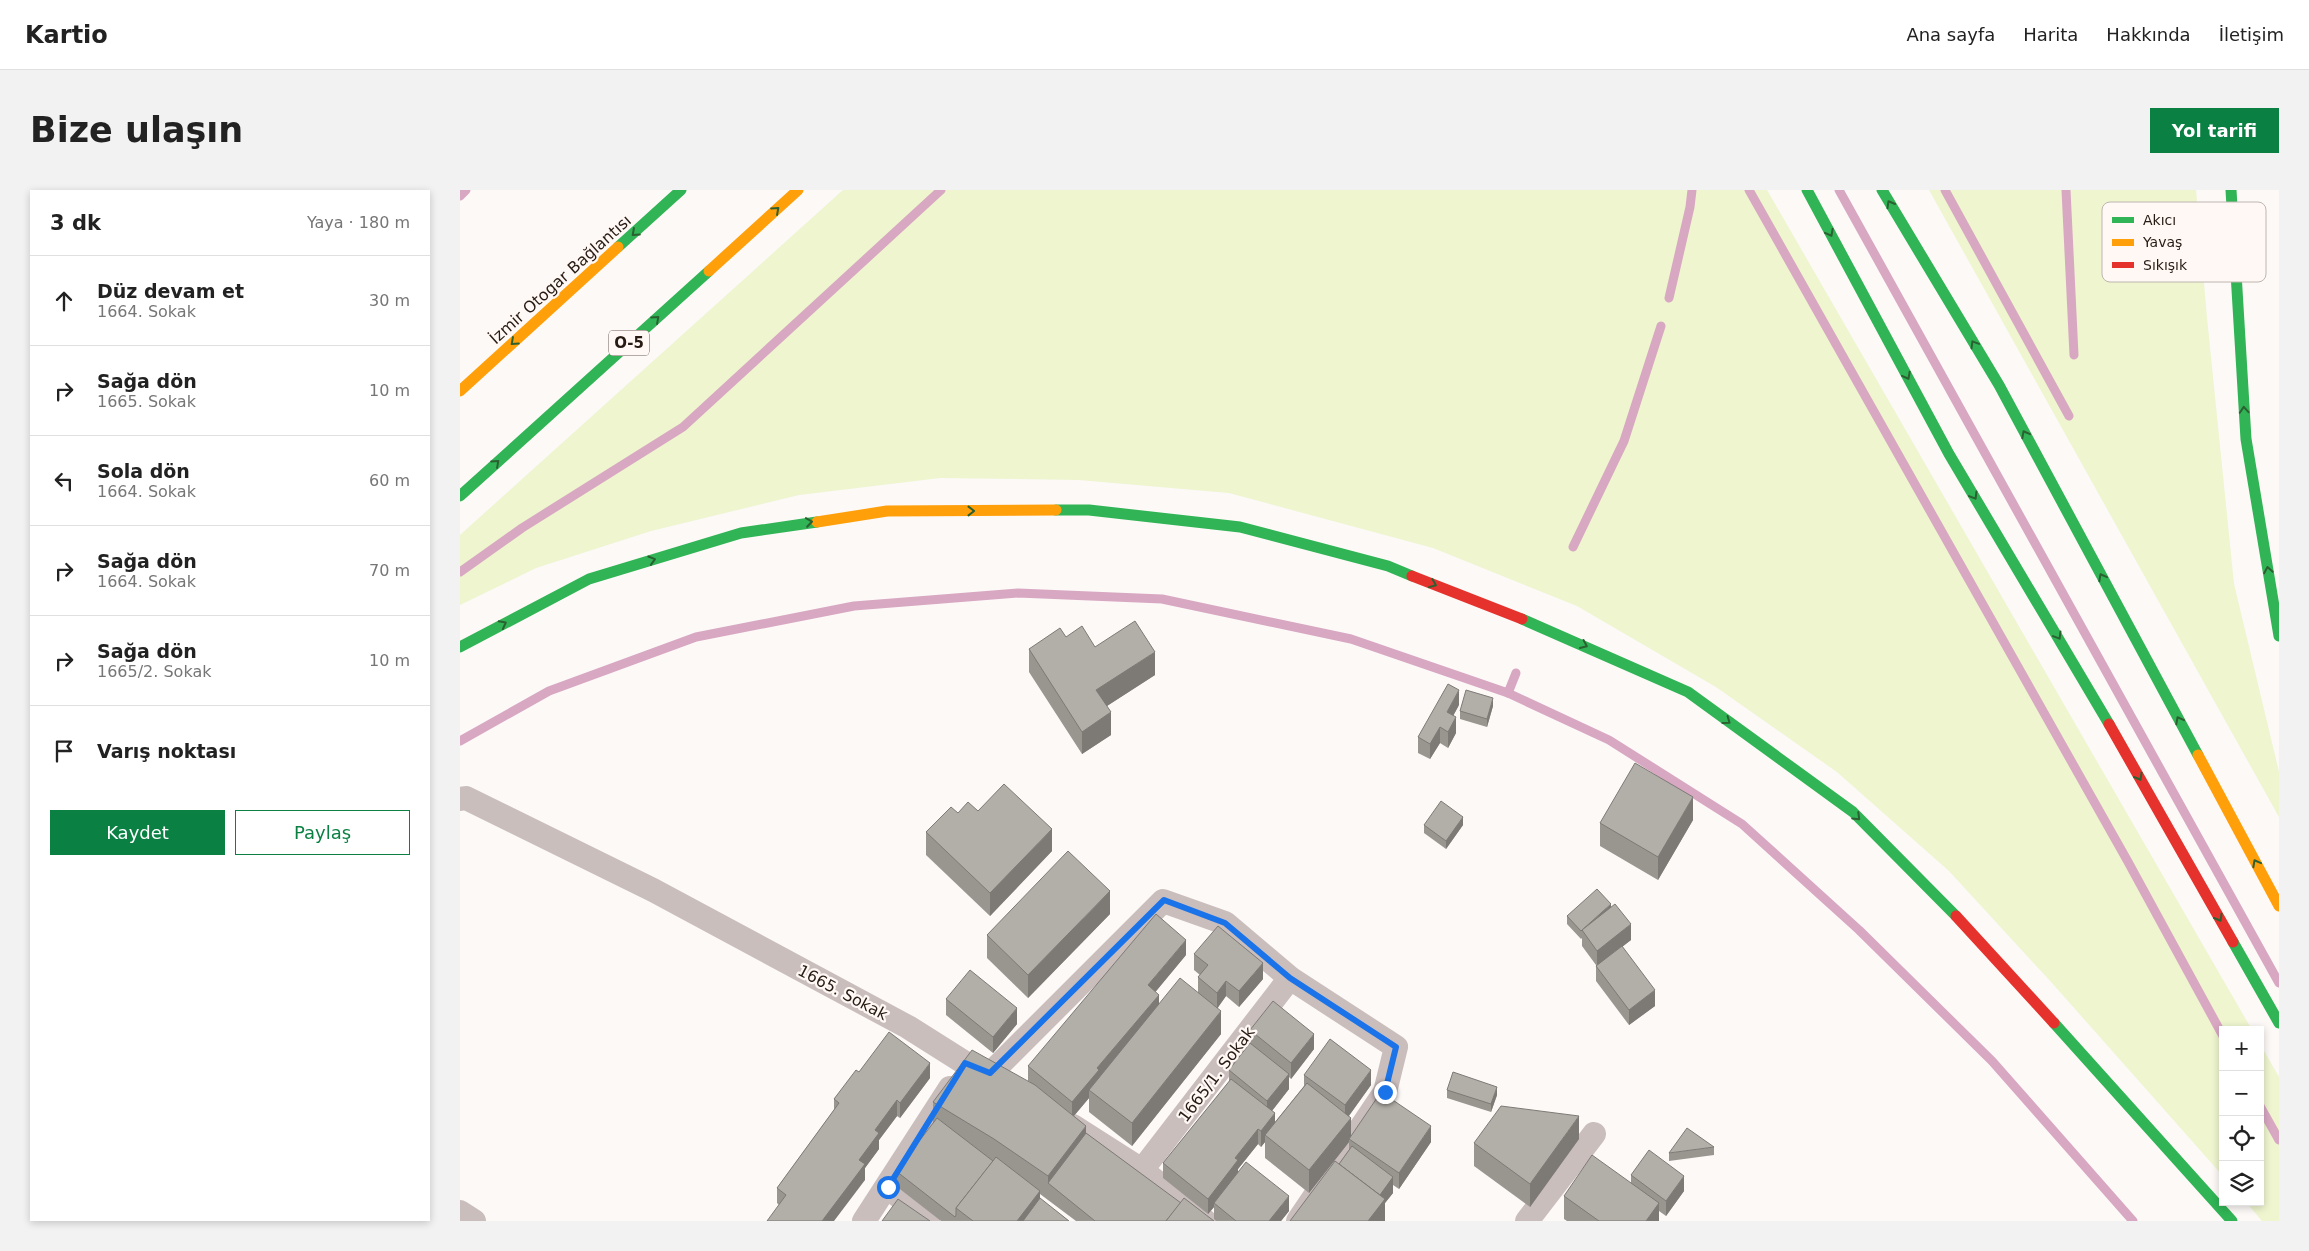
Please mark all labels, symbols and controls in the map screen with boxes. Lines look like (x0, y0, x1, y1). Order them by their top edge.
text: Kartio (25, 21, 108, 49)
text: Ana sayfa (1906, 24, 1995, 45)
text: Harita (2023, 24, 2078, 45)
text: Hakkında (2106, 24, 2191, 45)
text: İletişim (2219, 24, 2284, 45)
button: Yol tarifi (2150, 108, 2279, 153)
text: Bize ulaşın (30, 110, 243, 150)
one-way arrow (1887, 201, 1897, 210)
legend (2102, 202, 2266, 282)
one-way arrow (771, 207, 780, 216)
text: 3 dk (50, 211, 101, 235)
street label: İzmir Otogar Bağlantısı (486, 211, 635, 348)
text: Akıcı (2143, 212, 2176, 228)
text: Yaya · 180 m (307, 213, 410, 232)
one-way arrow (631, 227, 640, 236)
one-way arrow (1824, 228, 1834, 237)
text: Yavaş (2142, 234, 2182, 250)
text: Sıkışık (2143, 257, 2188, 273)
text: Düz devam et (97, 280, 244, 302)
icon: ahead (50, 287, 78, 315)
text: 30 m (369, 291, 410, 310)
text: 1664. Sokak (97, 302, 196, 321)
one-way arrow (650, 316, 659, 325)
road number: O-5 (609, 330, 649, 356)
one-way arrow (511, 336, 520, 345)
one-way arrow (1970, 340, 1980, 349)
text: Sağa dön (97, 370, 197, 392)
one-way arrow (1901, 371, 1911, 380)
icon: right (50, 377, 78, 405)
text: 10 m (369, 381, 410, 400)
text: 1665. Sokak (97, 392, 196, 411)
one-way arrow (2238, 405, 2249, 413)
one-way arrow (2021, 430, 2031, 439)
text: Sola dön (97, 460, 190, 482)
one-way arrow (491, 460, 500, 469)
icon: left (50, 467, 78, 495)
text: 60 m (369, 471, 410, 490)
text: 1664. Sokak (97, 482, 196, 501)
one-way arrow (1968, 491, 1978, 500)
one-way arrow (968, 506, 975, 516)
one-way arrow (805, 518, 814, 528)
text: Sağa dön (97, 550, 197, 572)
one-way arrow (647, 555, 655, 565)
icon: right (50, 557, 78, 585)
text: 70 m (369, 561, 410, 580)
one-way arrow (2263, 566, 2273, 575)
text: 1664. Sokak (97, 572, 196, 591)
one-way arrow (2098, 573, 2108, 582)
one-way arrow (1428, 578, 1437, 588)
one-way arrow (498, 620, 507, 630)
one-way arrow (2051, 630, 2061, 639)
one-way arrow (1578, 639, 1587, 649)
text: Sağa dön (97, 640, 197, 662)
icon: right (50, 647, 78, 675)
text: 10 m (369, 651, 410, 670)
text: 1665/2. Sokak (97, 662, 211, 681)
one-way arrow (1721, 715, 1731, 724)
one-way arrow (2175, 717, 2185, 726)
icon: arrive (50, 737, 78, 765)
text: Varış noktası (97, 740, 236, 762)
one-way arrow (2132, 771, 2142, 780)
button: Kaydet (50, 810, 225, 855)
button: Paylaş (235, 810, 410, 855)
one-way arrow (1852, 811, 1861, 820)
one-way arrow (2252, 860, 2262, 869)
one-way arrow (2213, 912, 2223, 921)
street label: 1665. Sokak (795, 961, 892, 1024)
street label: 1665/1. Sokak (1174, 1022, 1259, 1126)
map controls (2219, 1026, 2264, 1206)
button: + (2219, 1026, 2264, 1071)
button: − (2219, 1071, 2264, 1116)
route end (1374, 1081, 1397, 1104)
button: locate (2219, 1116, 2264, 1161)
button: layers (2219, 1161, 2264, 1206)
route start (877, 1176, 900, 1199)

